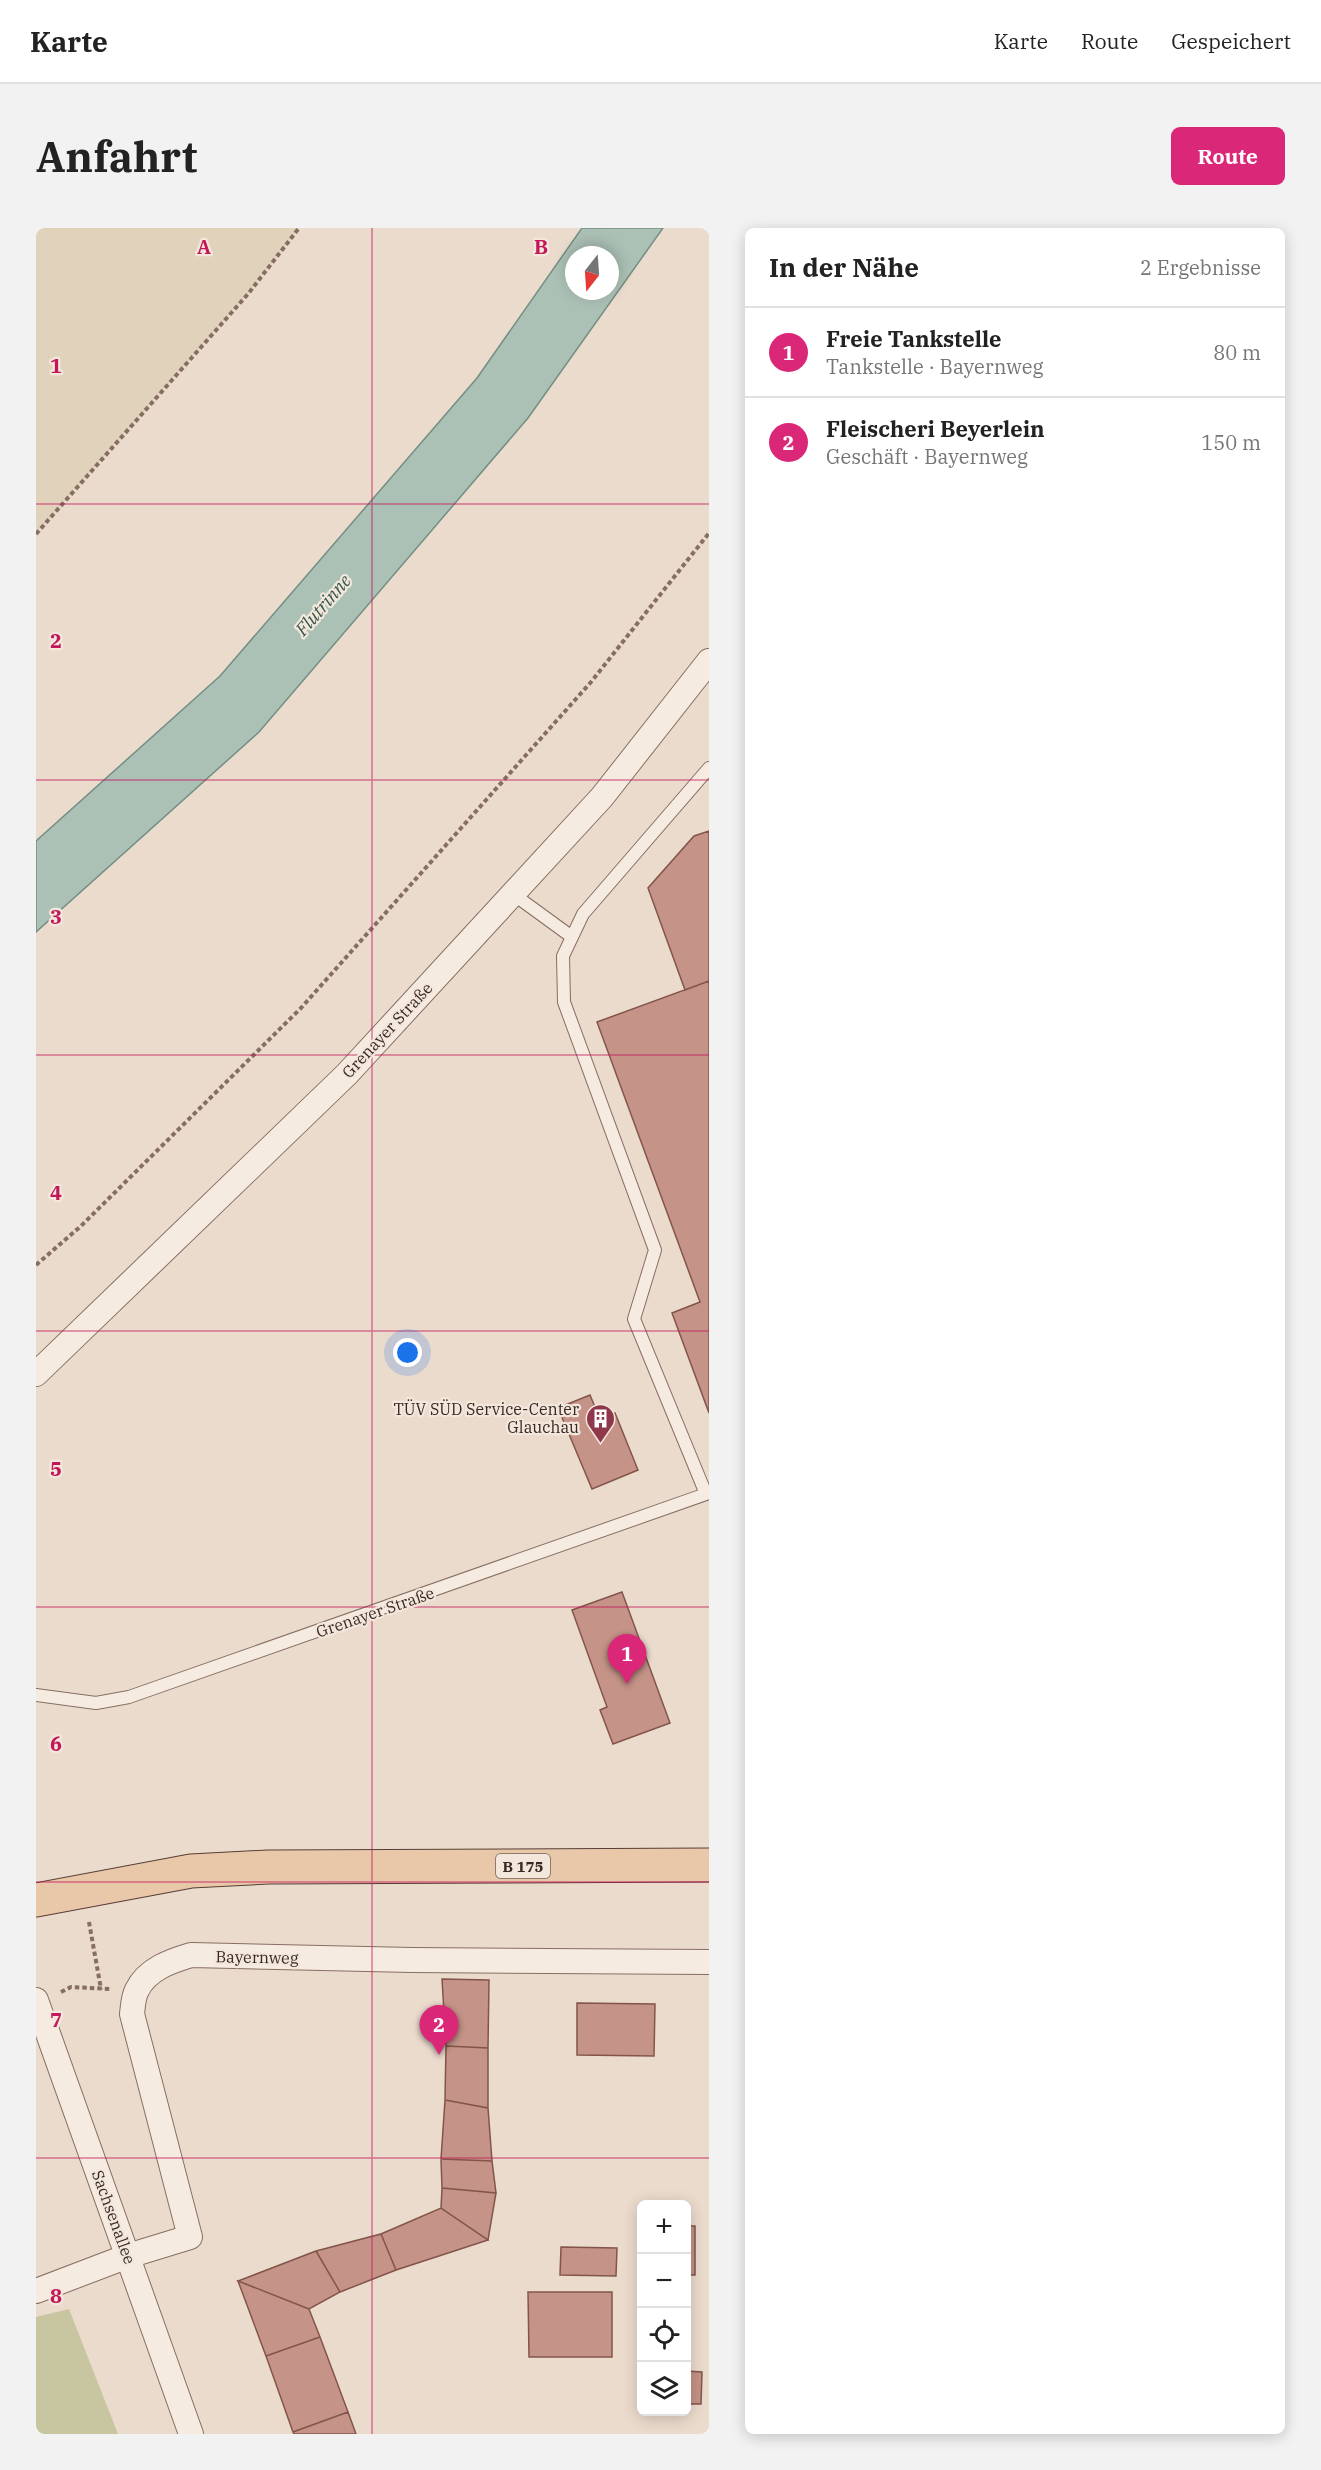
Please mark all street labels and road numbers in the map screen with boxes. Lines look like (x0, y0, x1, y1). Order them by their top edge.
street label: Grenayer Straße (338, 978, 436, 1082)
street label: Grenayer Straße (313, 1582, 437, 1642)
road number: B 175 (496, 1854, 550, 1878)
street label: Bayernweg (215, 1946, 299, 1968)
street label: Sachsenallee (88, 2167, 140, 2267)

